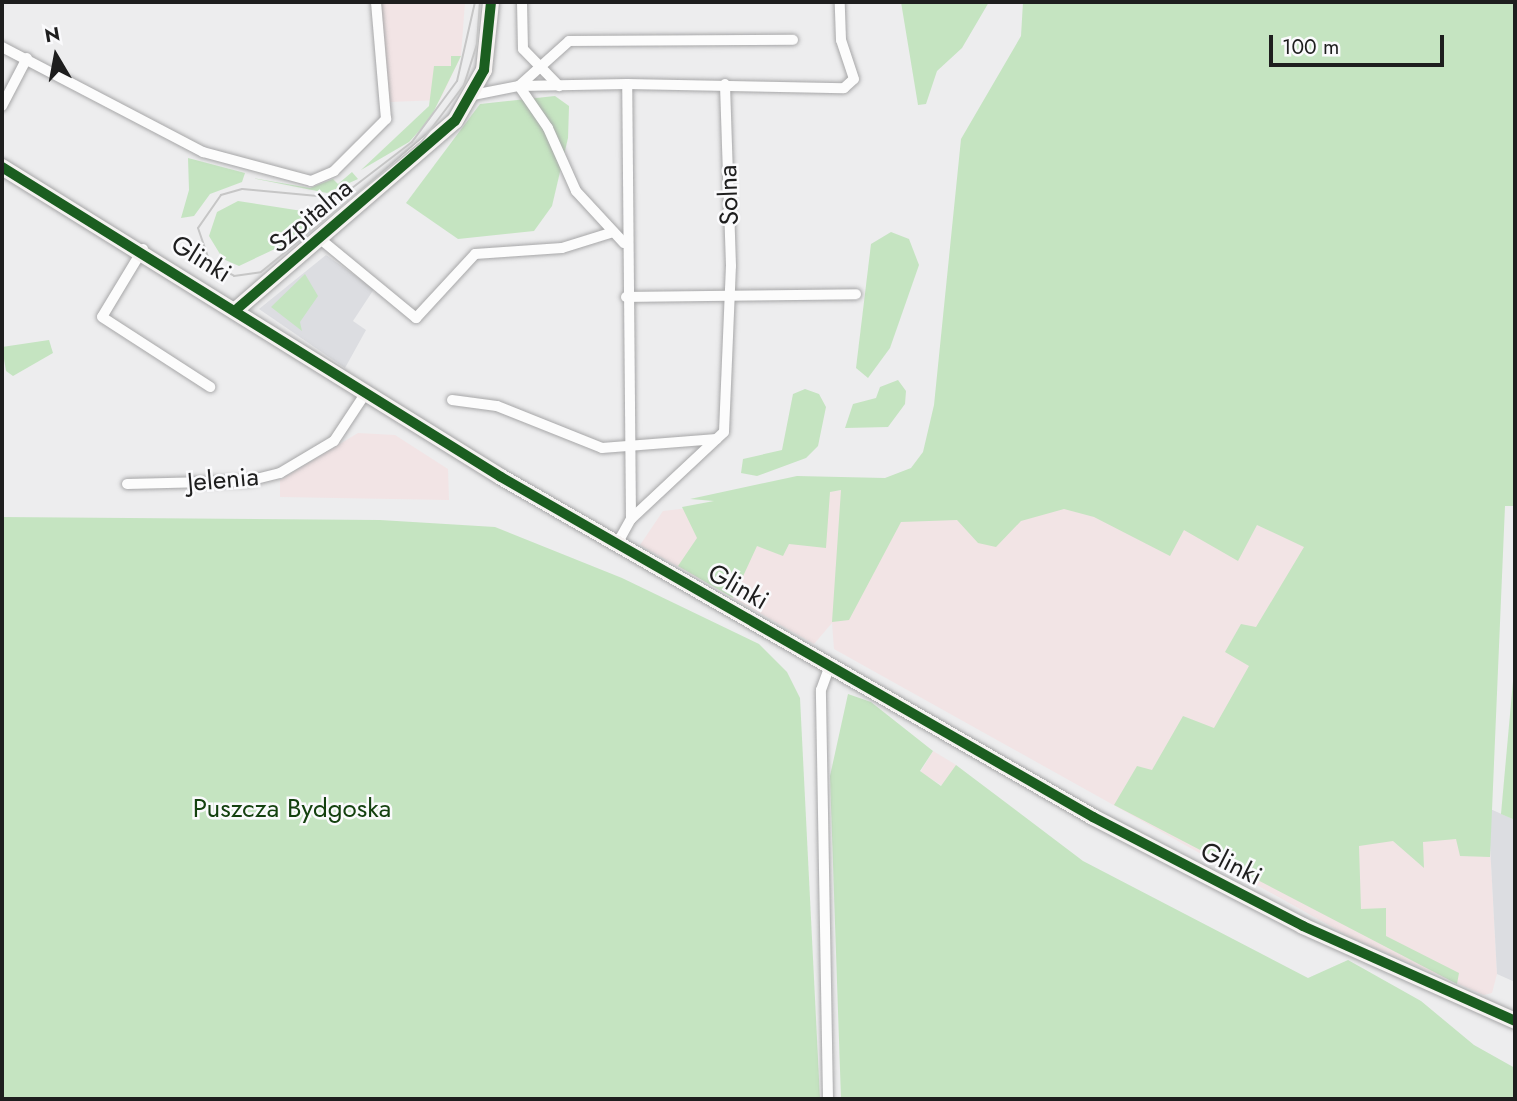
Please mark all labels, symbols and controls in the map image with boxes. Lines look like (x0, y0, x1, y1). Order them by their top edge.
text: N (42, 20, 62, 49)
north arrow (21, 21, 91, 91)
scale bar (1272, 21, 1447, 65)
text: 100 m (1282, 32, 1339, 62)
street label: Solna (712, 164, 746, 226)
street label: Szpitalna (263, 172, 359, 260)
street label: Glinki (165, 229, 237, 289)
street label: Jelenia (186, 461, 260, 499)
street label: Glinki (702, 557, 774, 617)
park label: Puszcza Bydgoska (193, 793, 391, 825)
street label: Glinki (1195, 835, 1267, 893)

